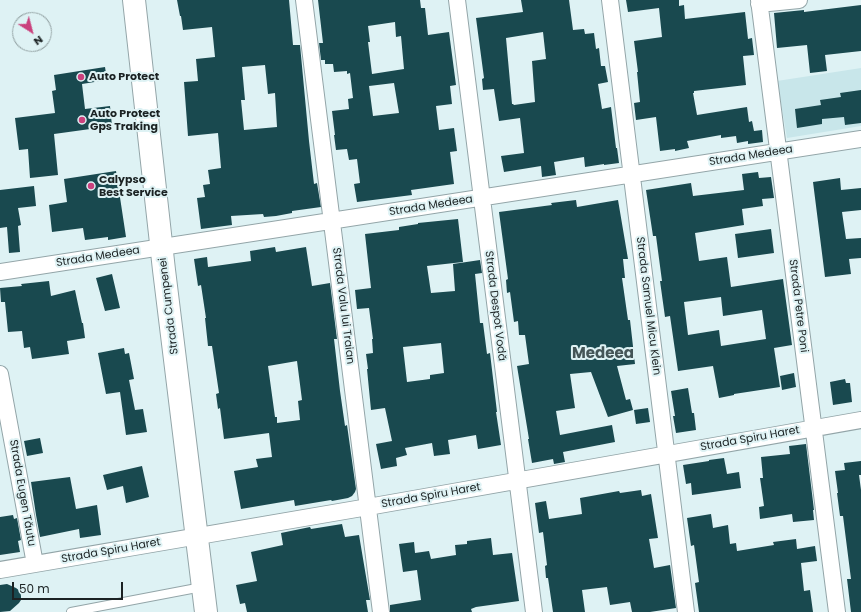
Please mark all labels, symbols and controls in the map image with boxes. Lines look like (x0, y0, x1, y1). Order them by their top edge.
north arrow (12, 12, 52, 52)
text: N (30, 32, 47, 50)
place label: Auto Protect (89, 70, 159, 84)
marker: Auto Protect (76, 72, 86, 82)
place label: Auto Protect Gps Traking (90, 107, 160, 133)
marker: Auto Protect Gps Traking (77, 115, 87, 125)
street label: Strada Medeea (708, 143, 794, 169)
place label: Calypso Best Service (99, 173, 168, 199)
marker: Calypso Best Service (86, 181, 96, 191)
street label: Strada Medeea (388, 193, 474, 219)
street label: Strada Samuel Micu Klein (633, 236, 663, 376)
street label: Strada Medeea (55, 244, 141, 270)
street label: Strada Valu lui Traian (329, 247, 357, 365)
street label: Strada Despot Vodă (482, 250, 508, 362)
street label: Strada Cumpenei (157, 257, 181, 355)
street label: Strada Petre Poni (786, 259, 810, 353)
district label: Medeea (572, 345, 634, 363)
street label: Strada Spiru Haret (699, 424, 801, 454)
street label: Strada Eugen Tăutu (6, 439, 38, 547)
street label: Strada Spiru Haret (380, 481, 482, 511)
street label: Strada Spiru Haret (60, 536, 162, 566)
scale bar (14, 574, 125, 600)
text: 50 m (19, 580, 50, 597)

